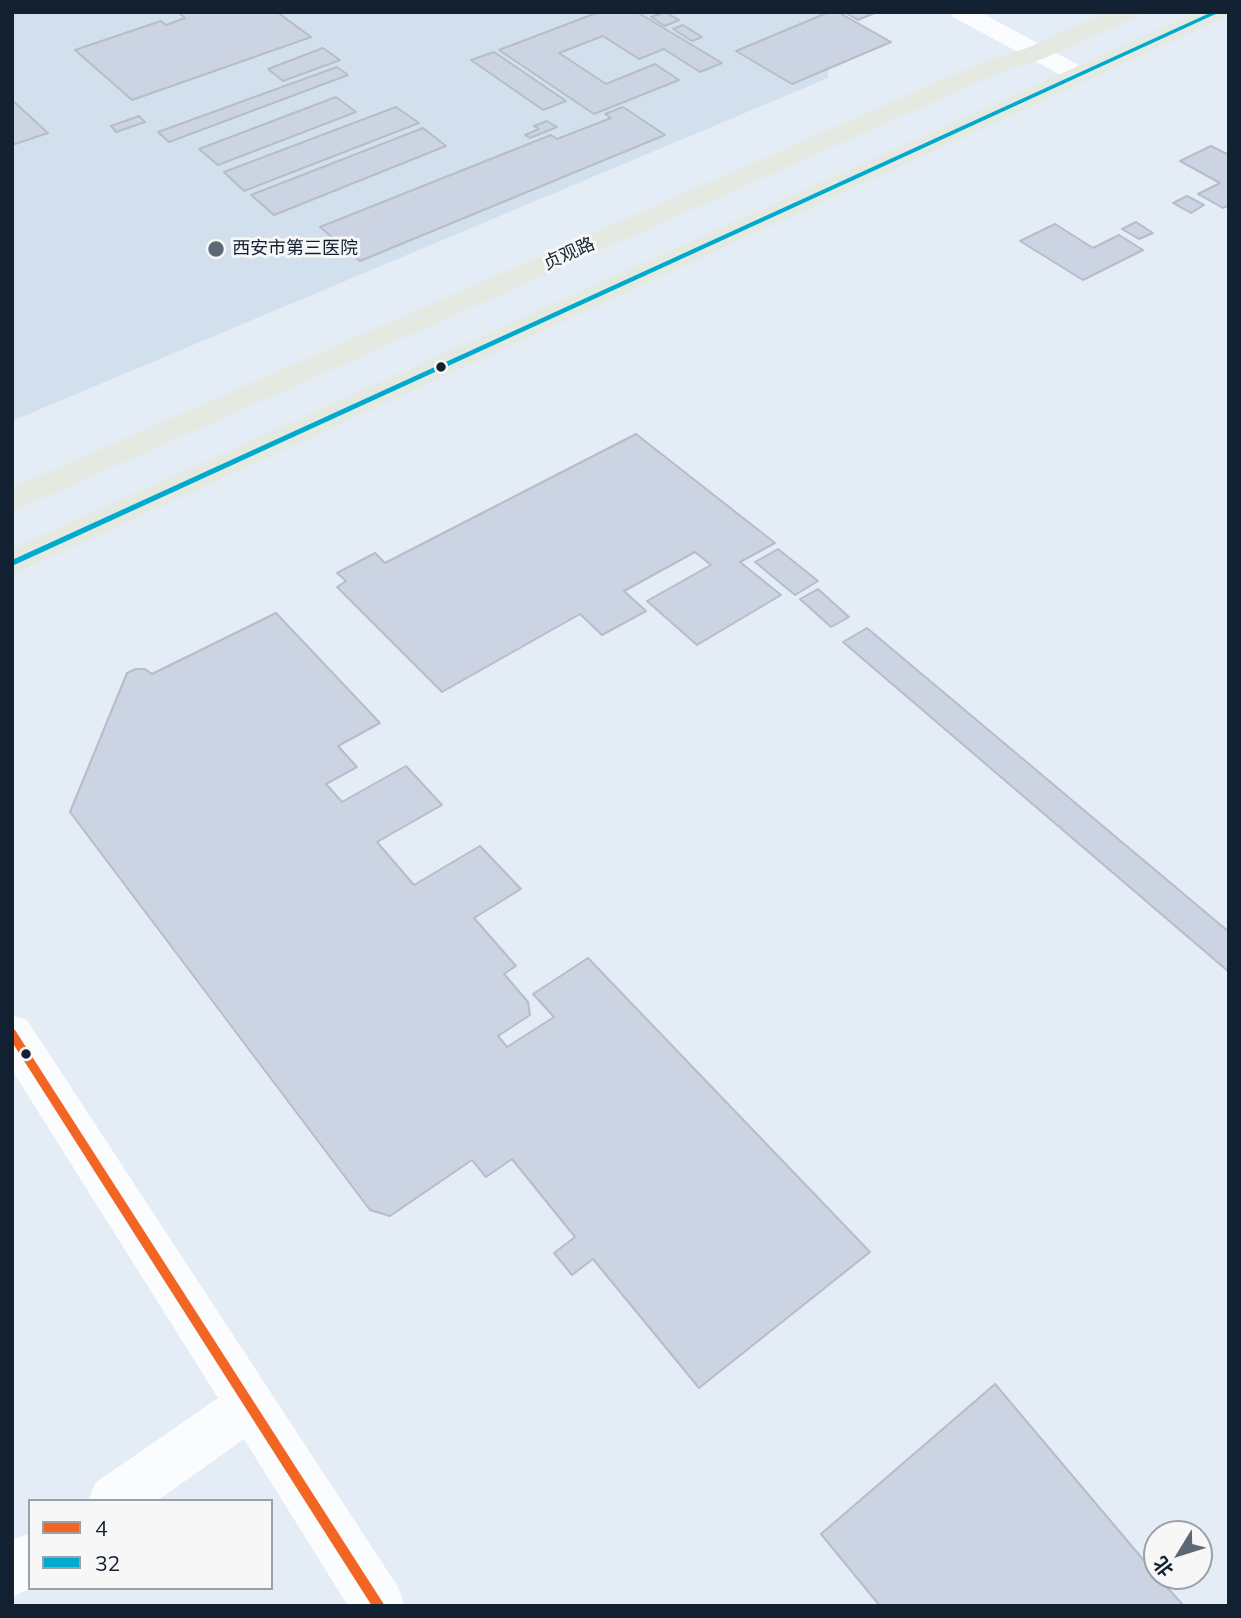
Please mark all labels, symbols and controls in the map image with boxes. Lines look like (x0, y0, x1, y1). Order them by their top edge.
street label: 贞观路 (540, 233, 598, 275)
place label: 西安市第三医院 (232, 238, 358, 260)
marker: 西安市第三医院 (206, 239, 226, 259)
unlabelled marker (434, 360, 448, 374)
unlabelled marker (19, 1047, 33, 1061)
legend (28, 1499, 273, 1590)
text: 4 (95, 1515, 108, 1541)
north arrow (1143, 1520, 1213, 1590)
text: 32 (95, 1550, 120, 1576)
text: 北 (1148, 1552, 1178, 1582)

